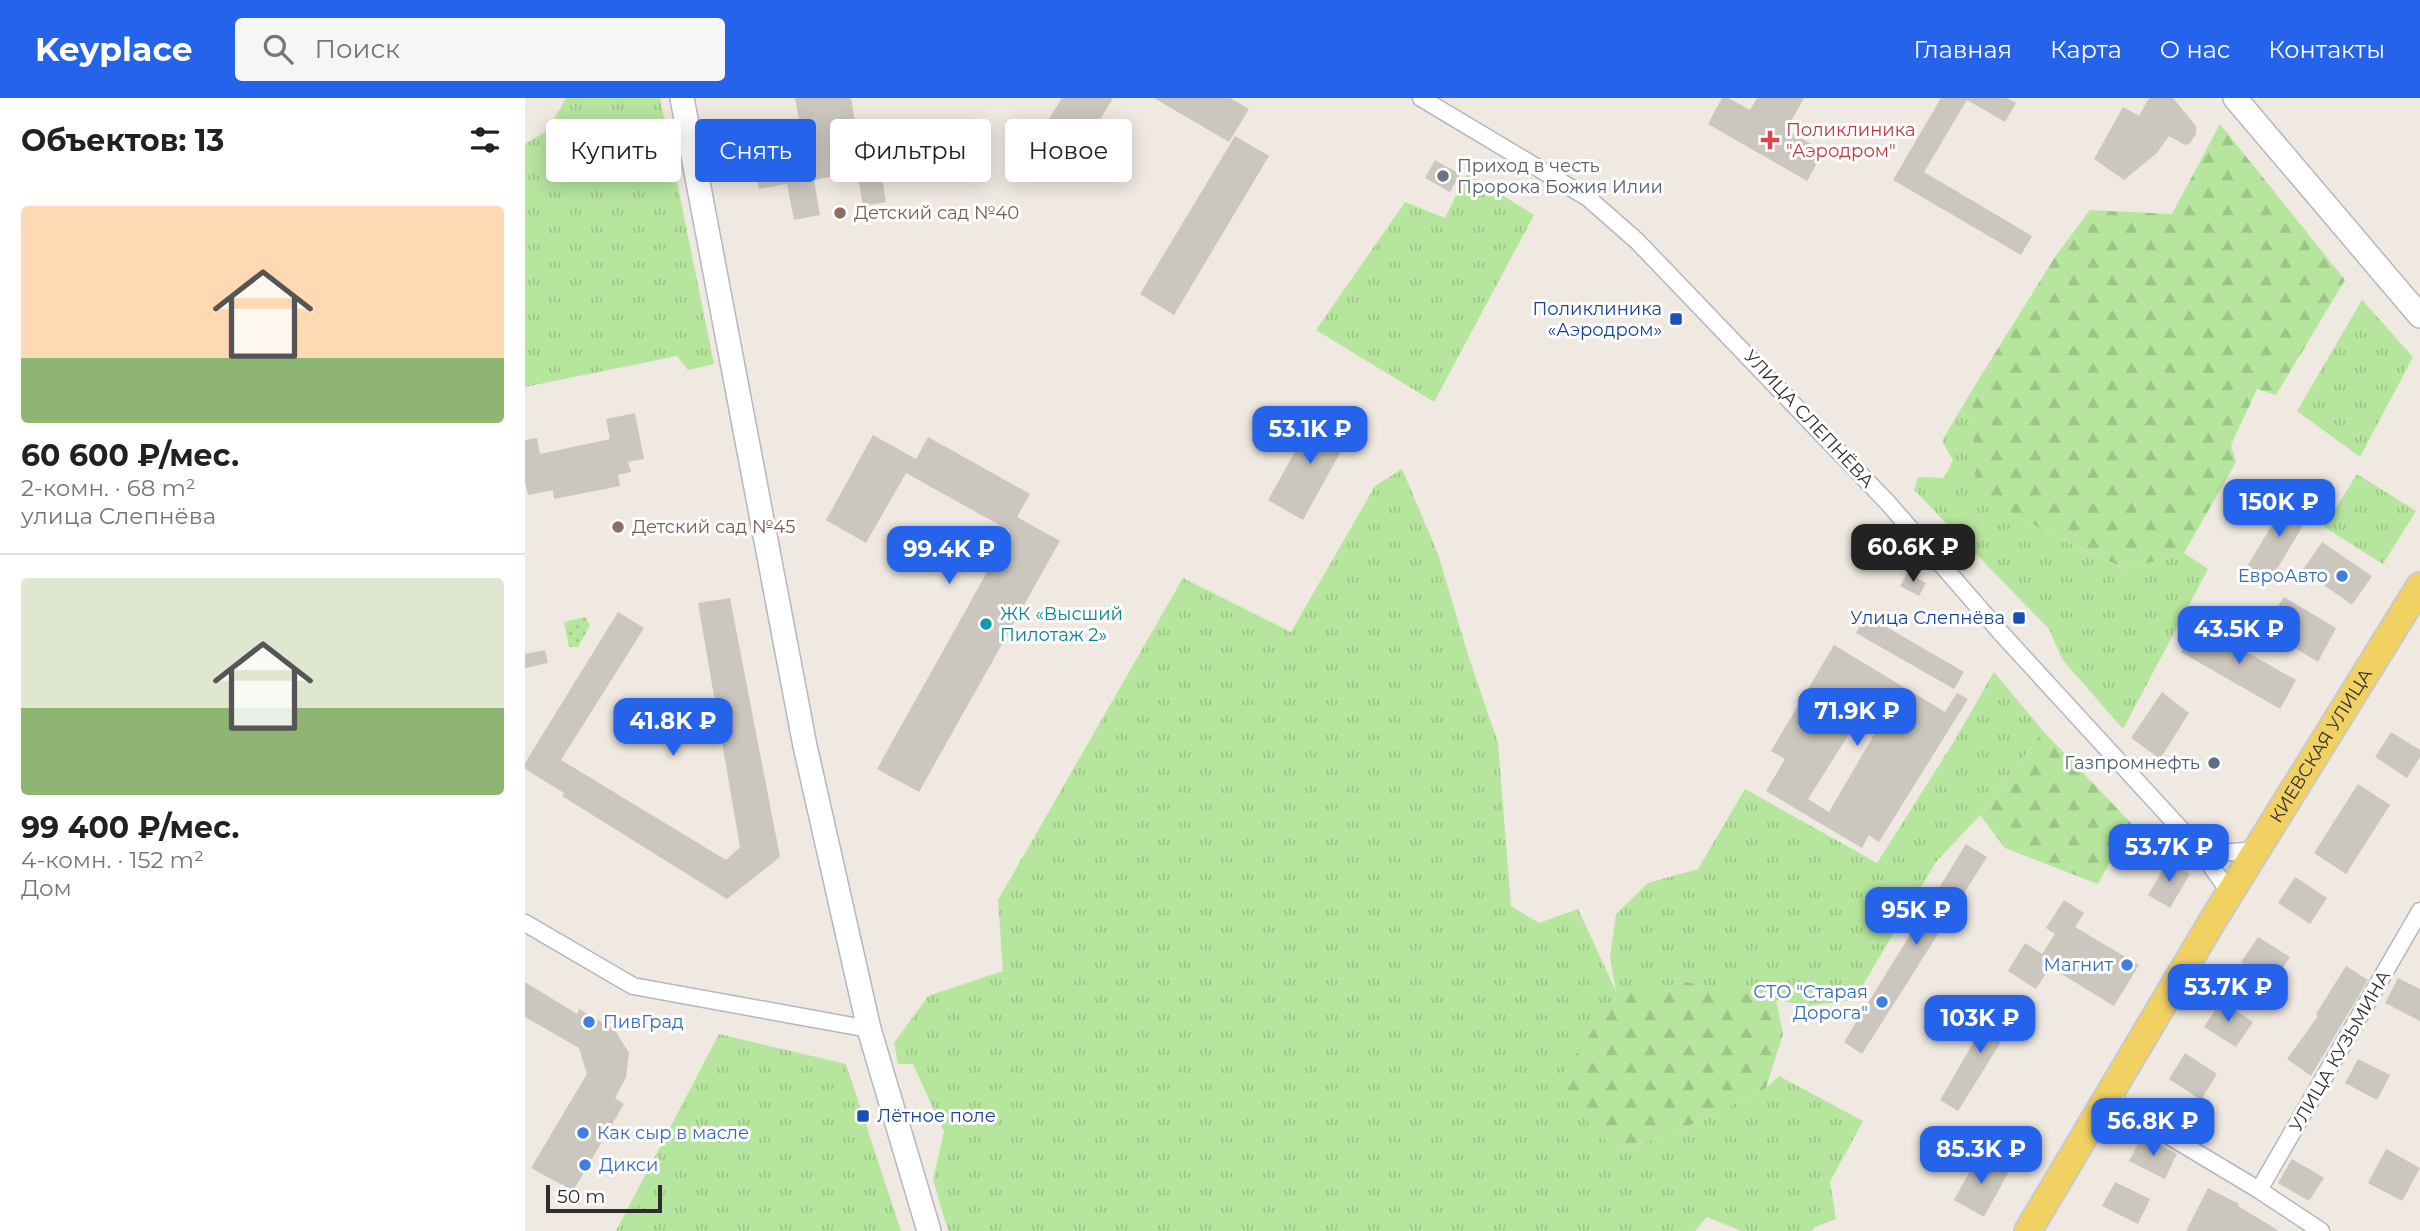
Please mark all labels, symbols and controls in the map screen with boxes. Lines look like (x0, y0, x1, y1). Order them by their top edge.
search box (235, 18, 725, 81)
text: Keyplace (35, 29, 193, 69)
icon: search (259, 30, 297, 68)
text: Поиск (315, 33, 400, 65)
text: Главная (1914, 35, 2012, 64)
text: Карта (2050, 35, 2122, 64)
text: О нас (2160, 35, 2230, 64)
text: Контакты (2268, 35, 2385, 64)
chip: Купить (546, 119, 681, 182)
chip: Снять (695, 119, 816, 182)
chip: Фильтры (830, 119, 991, 182)
chip: Новое (1005, 119, 1132, 182)
place label: Поликлиника "Аэродром" (1786, 119, 1916, 162)
icon: filters (466, 121, 504, 159)
text: Объектов: 13 (21, 122, 224, 159)
marker: Поликлиника "Аэродром" (1760, 130, 1780, 150)
place label: Приход в честь Пророка Божия Илии (1457, 155, 1663, 198)
marker: Приход в честь Пророка Божия Илии (1435, 168, 1451, 184)
place label: Детский сад №40 (854, 202, 1019, 224)
marker: Детский сад №40 (832, 205, 848, 221)
icon: home (200, 251, 326, 377)
place label: Поликлиника «Аэродром» (1532, 298, 1662, 341)
marker: Поликлиника «Аэродром» (1668, 311, 1684, 327)
street label: УЛИЦА СЛЕПНЁВА (1739, 345, 1879, 493)
pin: 53.1K ₽ (1245, 406, 1375, 466)
text: 53.1K ₽ (1268, 415, 1352, 443)
text: 60 600 ₽/мес. (21, 437, 239, 474)
text: 2-комн. · 68 m² (21, 474, 196, 502)
pin: 150K ₽ (2222, 480, 2336, 539)
text: 150K ₽ (2239, 488, 2319, 516)
text: улица Слепнёва (21, 502, 216, 530)
place label: Детский сад №45 (632, 516, 795, 538)
marker: Детский сад №45 (610, 519, 626, 535)
pin: 60.6K ₽ (1848, 524, 1978, 584)
pin: 99.4K ₽ (884, 526, 1014, 586)
text: 60.6K ₽ (1867, 533, 1959, 561)
text: 99.4K ₽ (903, 535, 995, 563)
place label: ЕвроАвто (2238, 565, 2328, 587)
marker: ЕвроАвто (2334, 568, 2350, 584)
place label: ЖК «Высший Пилотаж 2» (1000, 603, 1123, 646)
pin: 43.5K ₽ (2174, 606, 2304, 666)
place label: Улица Слепнёва (1850, 607, 2005, 629)
marker: Улица Слепнёва (2011, 610, 2027, 626)
text: 43.5K ₽ (2194, 615, 2284, 643)
marker: ЖК «Высший Пилотаж 2» (978, 616, 994, 632)
icon: home (200, 623, 326, 749)
street label: КИЕВСКАЯ УЛИЦА (2265, 664, 2377, 827)
pin: 71.9K ₽ (1792, 688, 1922, 748)
text: 71.9K ₽ (1814, 697, 1900, 725)
pin: 41.8K ₽ (608, 698, 738, 758)
text: 41.8K ₽ (629, 707, 717, 735)
place label: Газпромнефть (2064, 752, 2200, 774)
marker: Газпромнефть (2206, 755, 2222, 771)
text: 99 400 ₽/мес. (21, 809, 239, 846)
pin: 53.7K ₽ (2104, 824, 2234, 884)
text: 53.7K ₽ (2125, 833, 2213, 861)
text: 4-комн. · 152 m² (21, 846, 204, 874)
text: Дом (21, 874, 72, 902)
pin: 95K ₽ (1867, 888, 1965, 947)
text: 95K ₽ (1881, 896, 1951, 924)
place label: Магнит (2044, 954, 2113, 976)
marker: Магнит (2119, 957, 2135, 973)
pin: 53.7K ₽ (2163, 964, 2293, 1024)
street label: УЛИЦА КУЗЬМИНА (2285, 966, 2395, 1136)
text: 53.7K ₽ (2184, 973, 2272, 1001)
place label: СТО "Старая Дорога" (1753, 981, 1868, 1024)
marker: СТО "Старая Дорога" (1874, 994, 1890, 1010)
pin: 103K ₽ (1923, 996, 2037, 1055)
text: 103K ₽ (1940, 1004, 2020, 1032)
place label: ПивГрад (603, 1011, 684, 1033)
marker: ПивГрад (581, 1014, 597, 1030)
pin: 56.8K ₽ (2088, 1098, 2218, 1158)
place label: Лётное поле (877, 1105, 996, 1127)
text: 56.8K ₽ (2107, 1107, 2199, 1135)
marker: Лётное поле (855, 1108, 871, 1124)
place label: Как сыр в масле (597, 1122, 749, 1144)
marker: Как сыр в масле (575, 1125, 591, 1141)
pin: 85.3K ₽ (1916, 1126, 2046, 1186)
text: 85.3K ₽ (1936, 1135, 2026, 1163)
place label: Дикси (599, 1154, 658, 1176)
marker: Дикси (577, 1157, 593, 1173)
scale bar (546, 1182, 661, 1214)
text: 50 m (557, 1185, 605, 1208)

